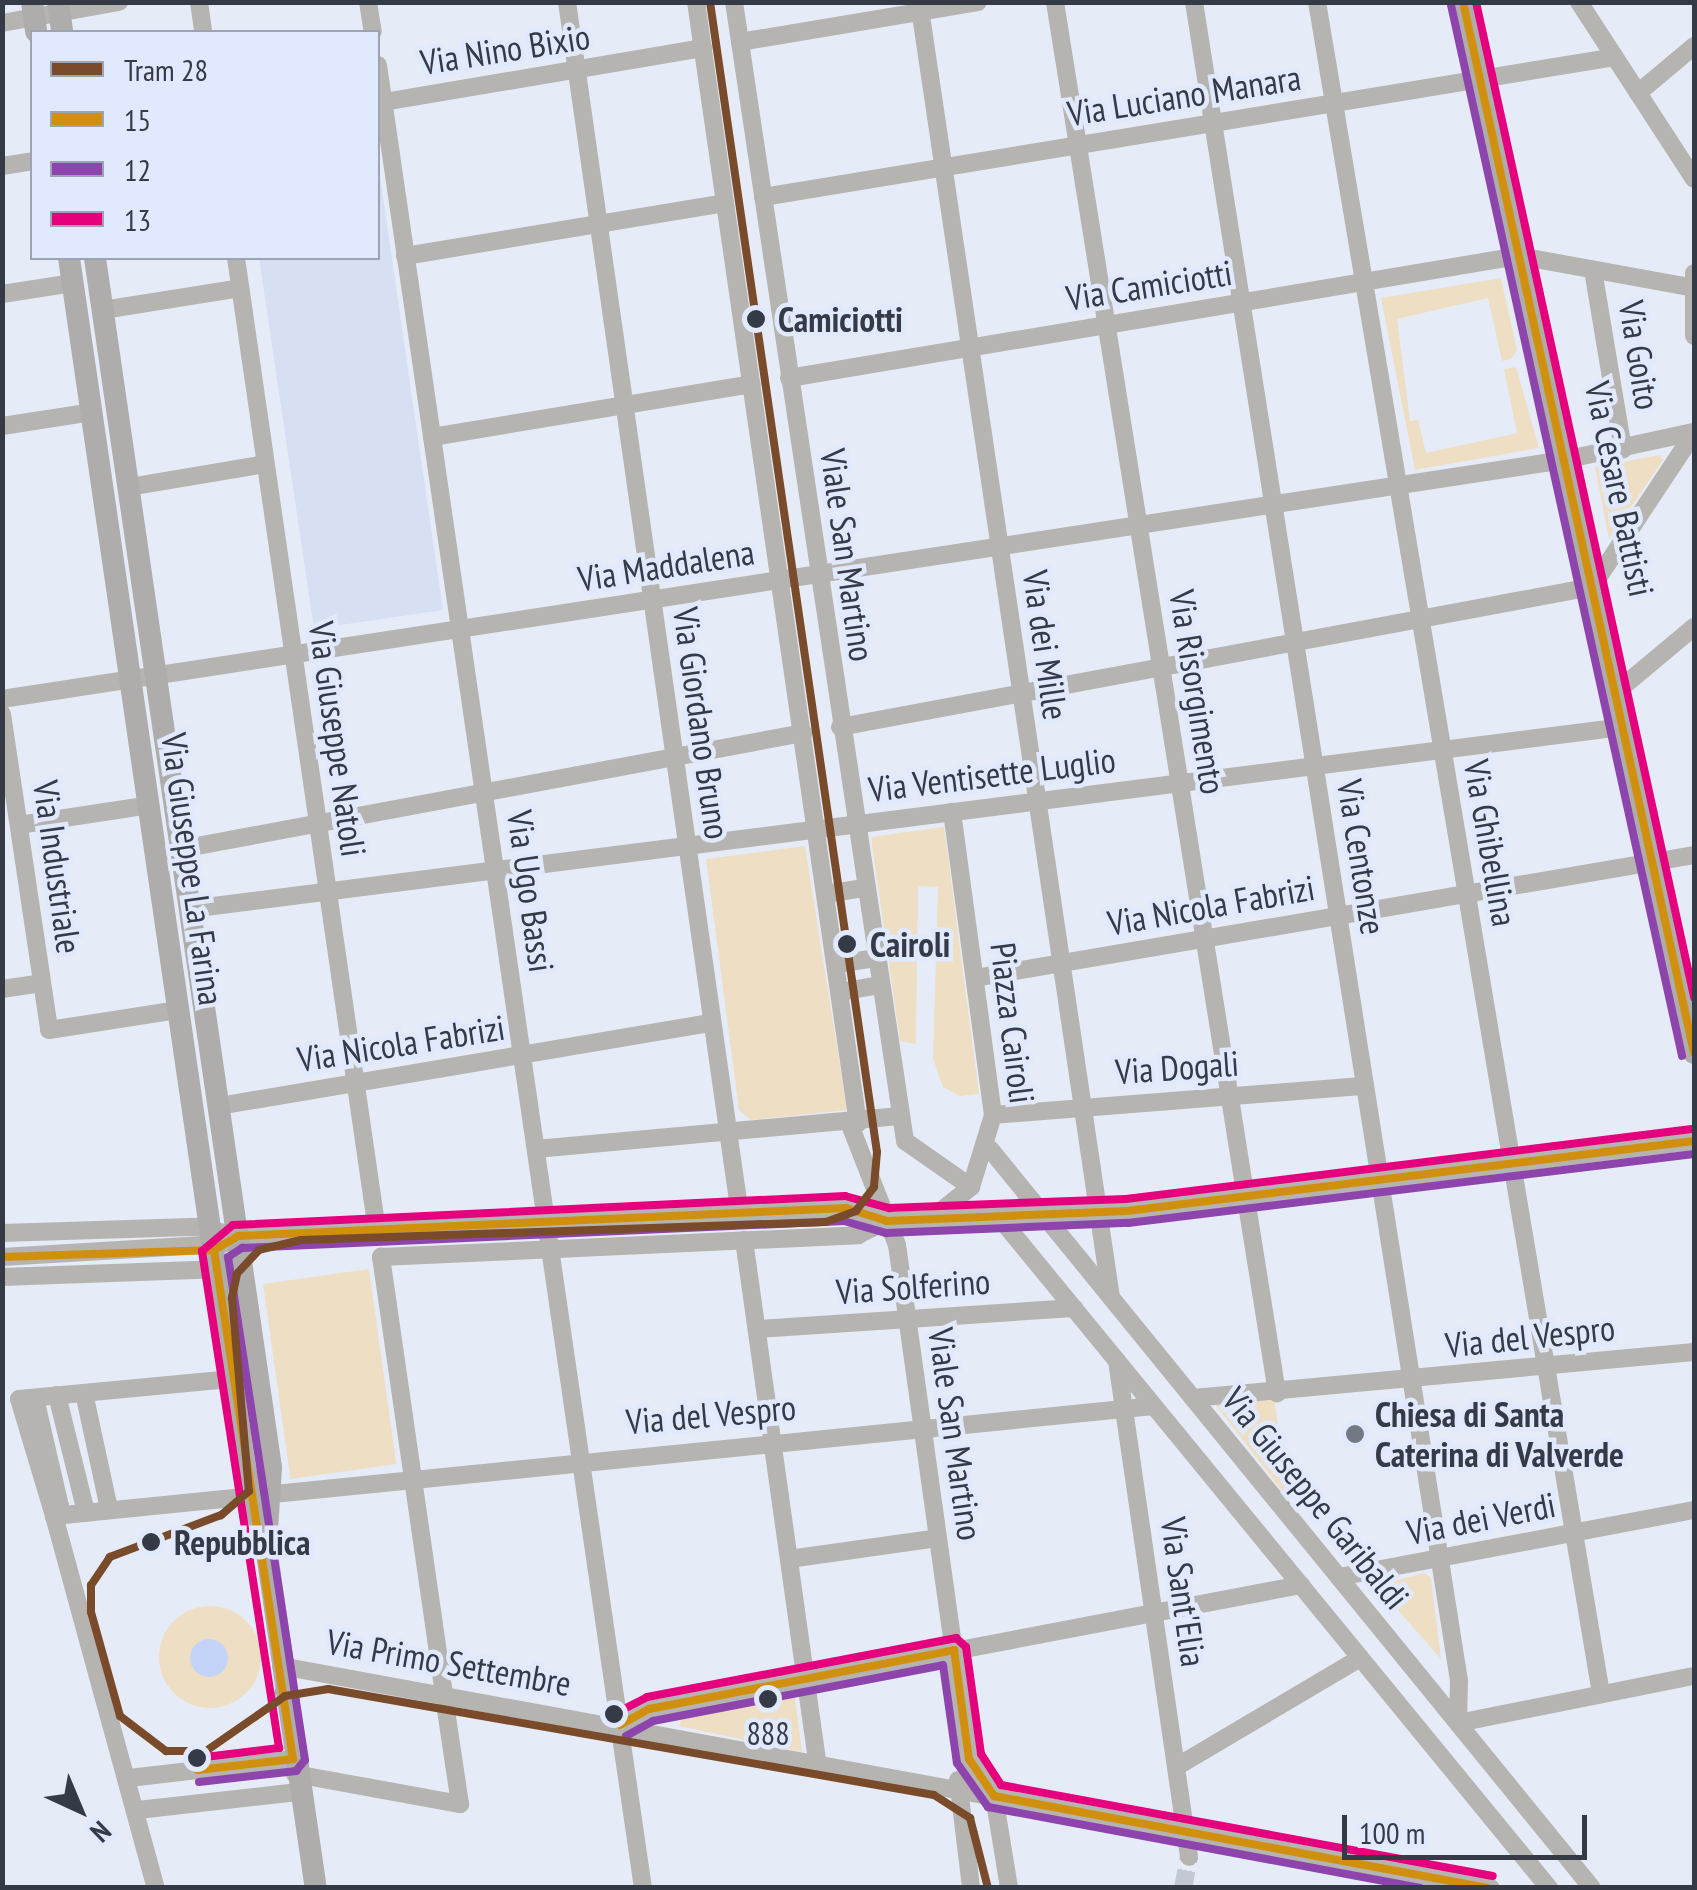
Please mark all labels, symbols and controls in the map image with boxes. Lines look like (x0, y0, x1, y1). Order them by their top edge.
street label: Via Nino Bixio (417, 15, 593, 83)
legend (30, 30, 380, 260)
text: Tram 28 (124, 50, 208, 89)
street label: Via Luciano Manara (1064, 56, 1304, 134)
text: 15 (124, 100, 151, 139)
text: 12 (124, 150, 151, 189)
text: 13 (124, 200, 151, 239)
street label: Via Camiciotti (1063, 251, 1235, 319)
place label: Camiciotti (778, 298, 903, 340)
street label: Via Goito (1611, 298, 1669, 412)
marker: Camiciotti (743, 306, 769, 332)
street label: Via Cesare Battisti (1577, 378, 1663, 600)
street label: Viale San Martino (812, 446, 884, 664)
street label: Via Maddalena (575, 530, 757, 600)
street label: Via dei Mille (1015, 568, 1077, 722)
street label: Via Risorgimento (1161, 587, 1235, 797)
street label: Via Giordano Bruno (665, 604, 739, 842)
street label: Via Giuseppe Natoli (301, 619, 375, 859)
street label: Via Giuseppe La Farina (153, 730, 233, 1008)
street label: Via Ventisette Luglio (866, 738, 1118, 810)
street label: Via Ghibellina (1456, 756, 1526, 930)
street label: Via Centonze (1329, 776, 1395, 938)
street label: Via Industriale (25, 778, 91, 956)
street label: Via Ugo Bassi (499, 807, 563, 975)
street label: Via Nicola Fabrizi (1104, 866, 1318, 944)
place label: Cairoli (870, 923, 950, 965)
marker: Cairoli (834, 931, 860, 957)
street label: Piazza Cairoli (982, 940, 1044, 1106)
street label: Via Nicola Fabrizi (294, 1006, 508, 1080)
street label: Via Dogali (1114, 1042, 1240, 1092)
street label: Via Solferino (835, 1260, 991, 1312)
street label: Via del Vespro (1443, 1306, 1617, 1366)
street label: Viale San Martino (920, 1325, 992, 1543)
street label: Via Giuseppe Garibaldi (1214, 1379, 1418, 1617)
street label: Via del Vespro (624, 1386, 798, 1442)
place label: Chiesa di Santa Caterina di Valverde (1375, 1393, 1625, 1475)
marker: Chiesa di Santa Caterina di Valverde (1344, 1423, 1366, 1445)
street label: Via dei Verdi (1403, 1483, 1559, 1553)
street label: Via Sant'Elia (1153, 1515, 1215, 1669)
place label: Repubblica (174, 1521, 311, 1563)
marker: Repubblica (138, 1529, 164, 1555)
street label: Via Primo Settembre (324, 1620, 574, 1704)
marker: 888 (758, 1689, 778, 1709)
unlabelled marker (604, 1704, 624, 1724)
place label: 888 (746, 1714, 790, 1752)
unlabelled marker (187, 1748, 207, 1768)
north arrow (30, 1760, 130, 1860)
scale bar (1347, 1795, 1592, 1857)
text: N (83, 1813, 119, 1851)
text: 100 m (1359, 1813, 1425, 1852)

